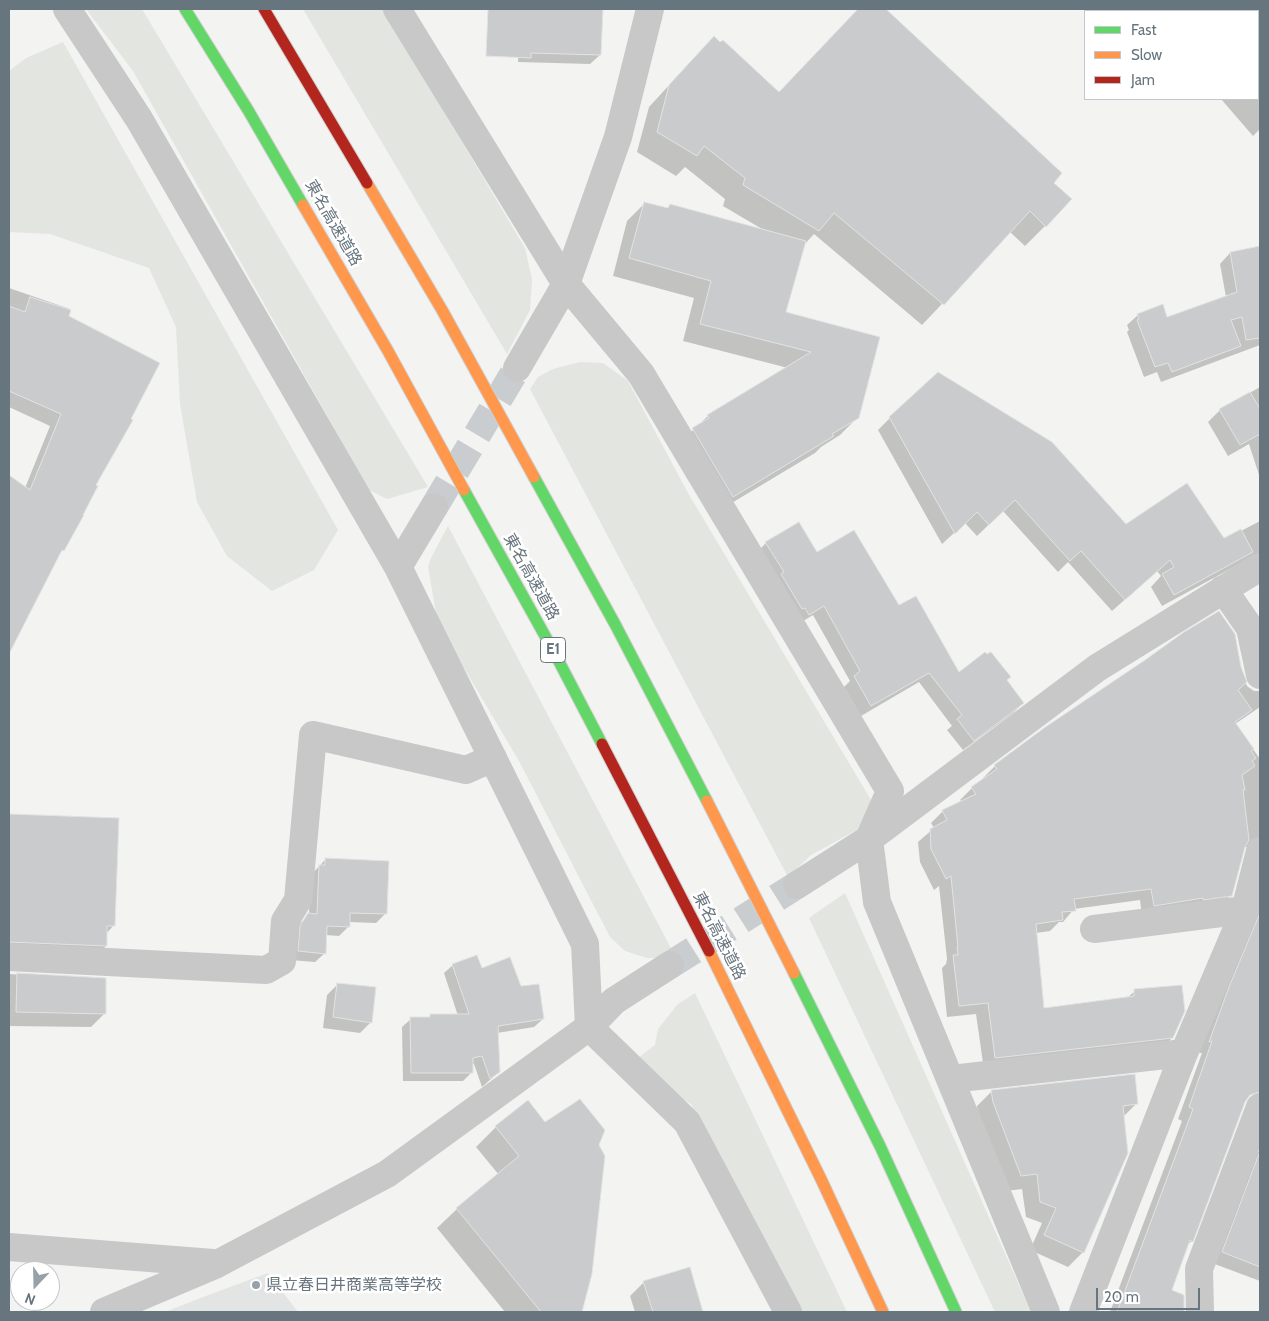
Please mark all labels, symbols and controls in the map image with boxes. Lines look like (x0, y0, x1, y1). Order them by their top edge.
legend (1084, 10, 1259, 100)
text: Fast (1131, 21, 1156, 39)
text: Slow (1131, 46, 1162, 64)
text: Jam (1131, 71, 1155, 89)
street label: 東名高速道路 (301, 177, 365, 269)
street label: 東名高速道路 (499, 530, 563, 624)
road number: E1 (540, 638, 566, 662)
street label: 東名高速道路 (689, 889, 749, 983)
north arrow (10, 1261, 60, 1311)
place label: 県立春日井商業高等学校 (266, 1275, 442, 1295)
scale bar (1099, 1278, 1203, 1310)
marker: 県立春日井商業高等学校 (250, 1279, 262, 1291)
text: 20 m (1104, 1288, 1139, 1306)
text: N (22, 1289, 38, 1309)

